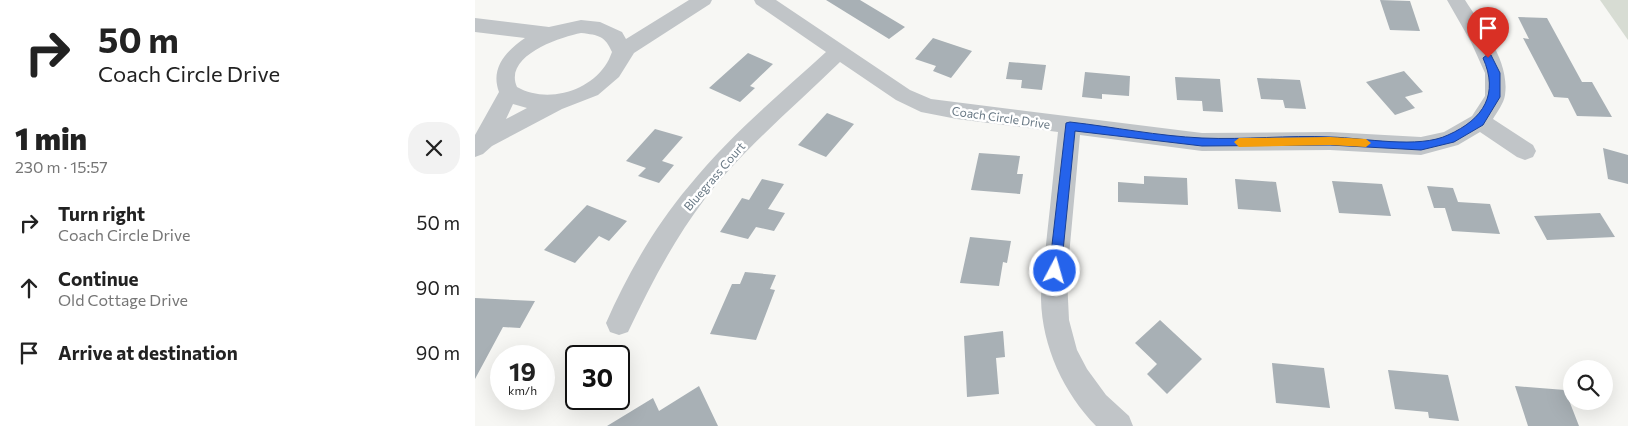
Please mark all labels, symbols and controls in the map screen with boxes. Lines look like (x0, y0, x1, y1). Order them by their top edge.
pin (1467, 7, 1509, 58)
icon: arrive (1474, 14, 1502, 42)
text: 50 m (98, 17, 179, 60)
icon: right (15, 20, 80, 85)
text: Coach Circle Drive (98, 60, 280, 87)
street label: Coach Circle Drive (951, 103, 1051, 131)
text: 1 min (15, 119, 87, 156)
button: close (408, 122, 460, 174)
street label: Bluegrass Court (680, 139, 748, 213)
text: 230 m · 15:57 (15, 157, 108, 176)
text: Turn right (58, 202, 145, 225)
icon: right (15, 209, 43, 237)
text: 50 m (416, 211, 460, 234)
text: Coach Circle Drive (58, 225, 190, 244)
position arrow (1028, 244, 1080, 296)
text: Continue (58, 267, 138, 290)
icon: ahead (15, 274, 43, 302)
text: 90 m (416, 276, 460, 299)
text: Old Cottage Drive (58, 290, 188, 309)
icon: arrive (15, 339, 43, 367)
text: Arrive at destination (58, 341, 238, 364)
text: 90 m (416, 341, 460, 364)
speed limit sign: 30 (565, 345, 630, 410)
text: 19 (509, 356, 536, 386)
map controls (1563, 360, 1613, 410)
button: search (1563, 360, 1613, 410)
text: km/h (508, 383, 537, 397)

